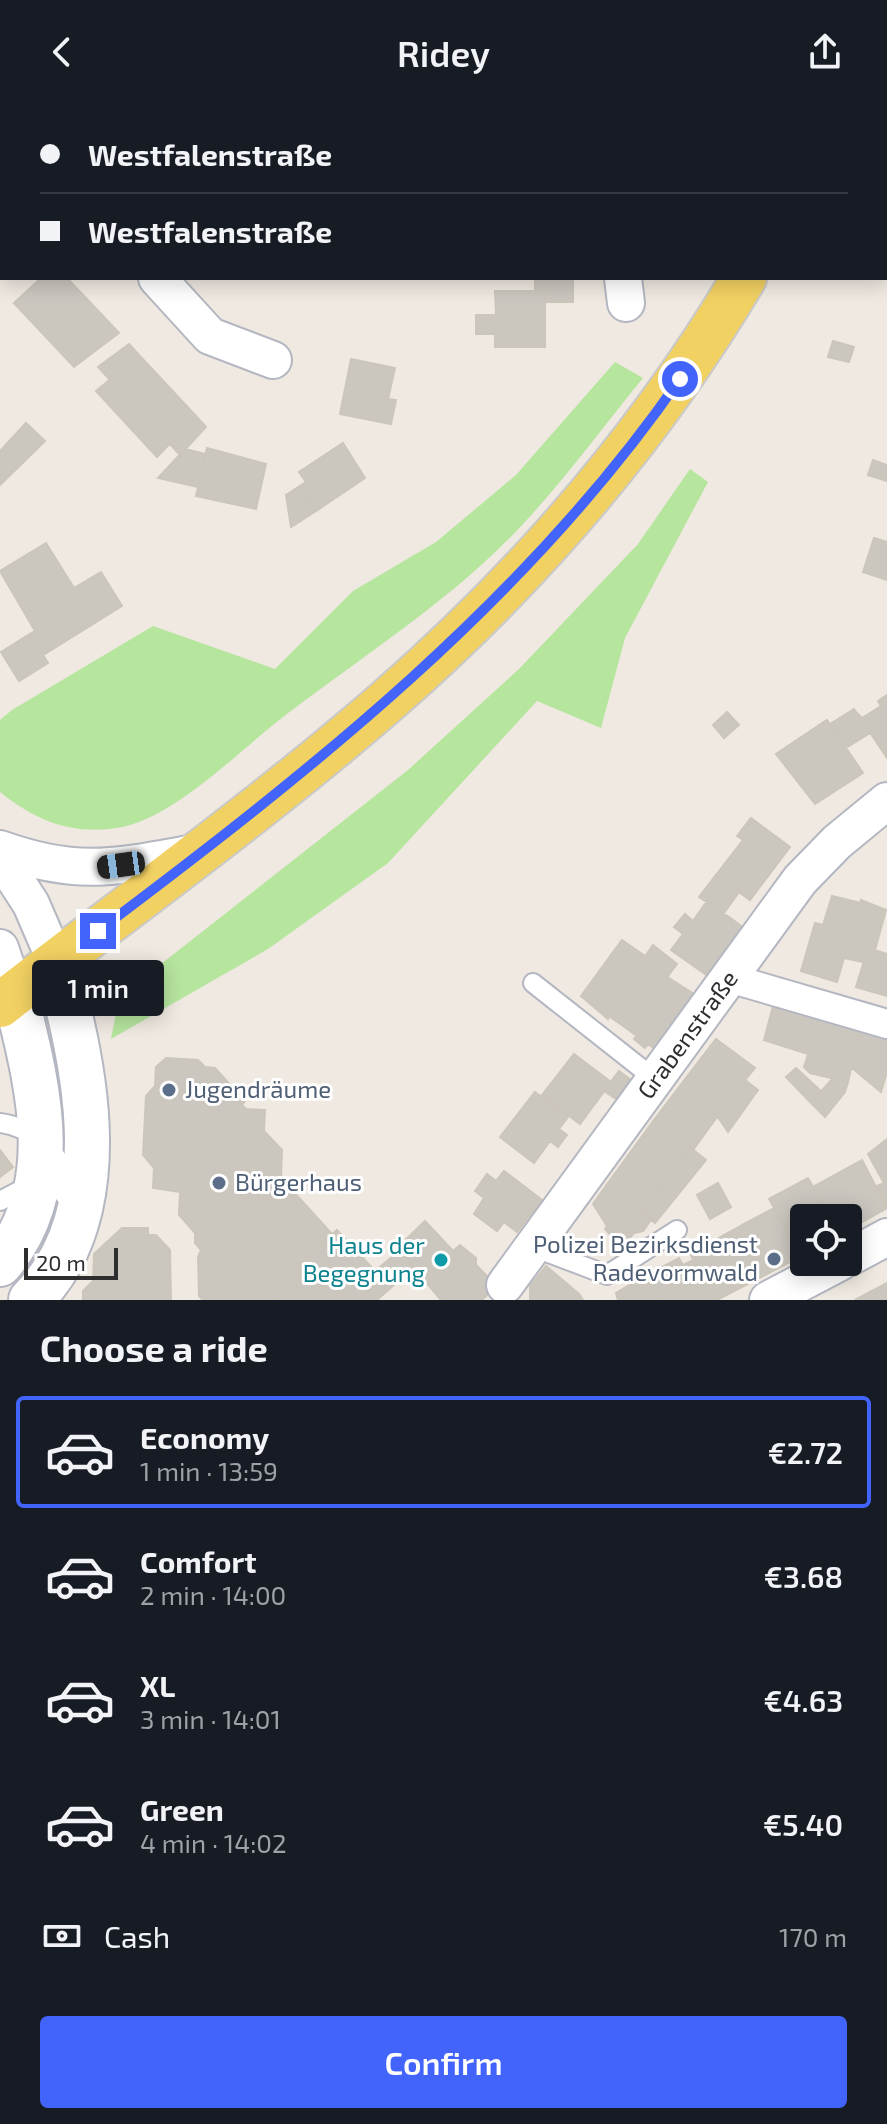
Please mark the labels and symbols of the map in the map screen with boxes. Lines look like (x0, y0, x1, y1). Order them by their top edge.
route start (662, 361, 698, 397)
car (96, 850, 146, 880)
route end (80, 913, 116, 949)
callout: 1 min (32, 959, 164, 1015)
street label: Grabenstraße (630, 964, 743, 1104)
place label: Jugendräume (185, 1074, 331, 1103)
marker: Jugendräume (160, 1081, 178, 1099)
place label: Bürgerhaus (235, 1167, 362, 1196)
marker: Bürgerhaus (210, 1174, 228, 1192)
place label: Polizei Bezirksdienst Radevormwald (533, 1229, 758, 1286)
place label: Haus der Begegnung (303, 1230, 425, 1287)
scale bar (24, 1244, 118, 1280)
marker: Polizei Bezirksdienst Radevormwald (765, 1250, 783, 1268)
marker: Haus der Begegnung (432, 1251, 450, 1269)

